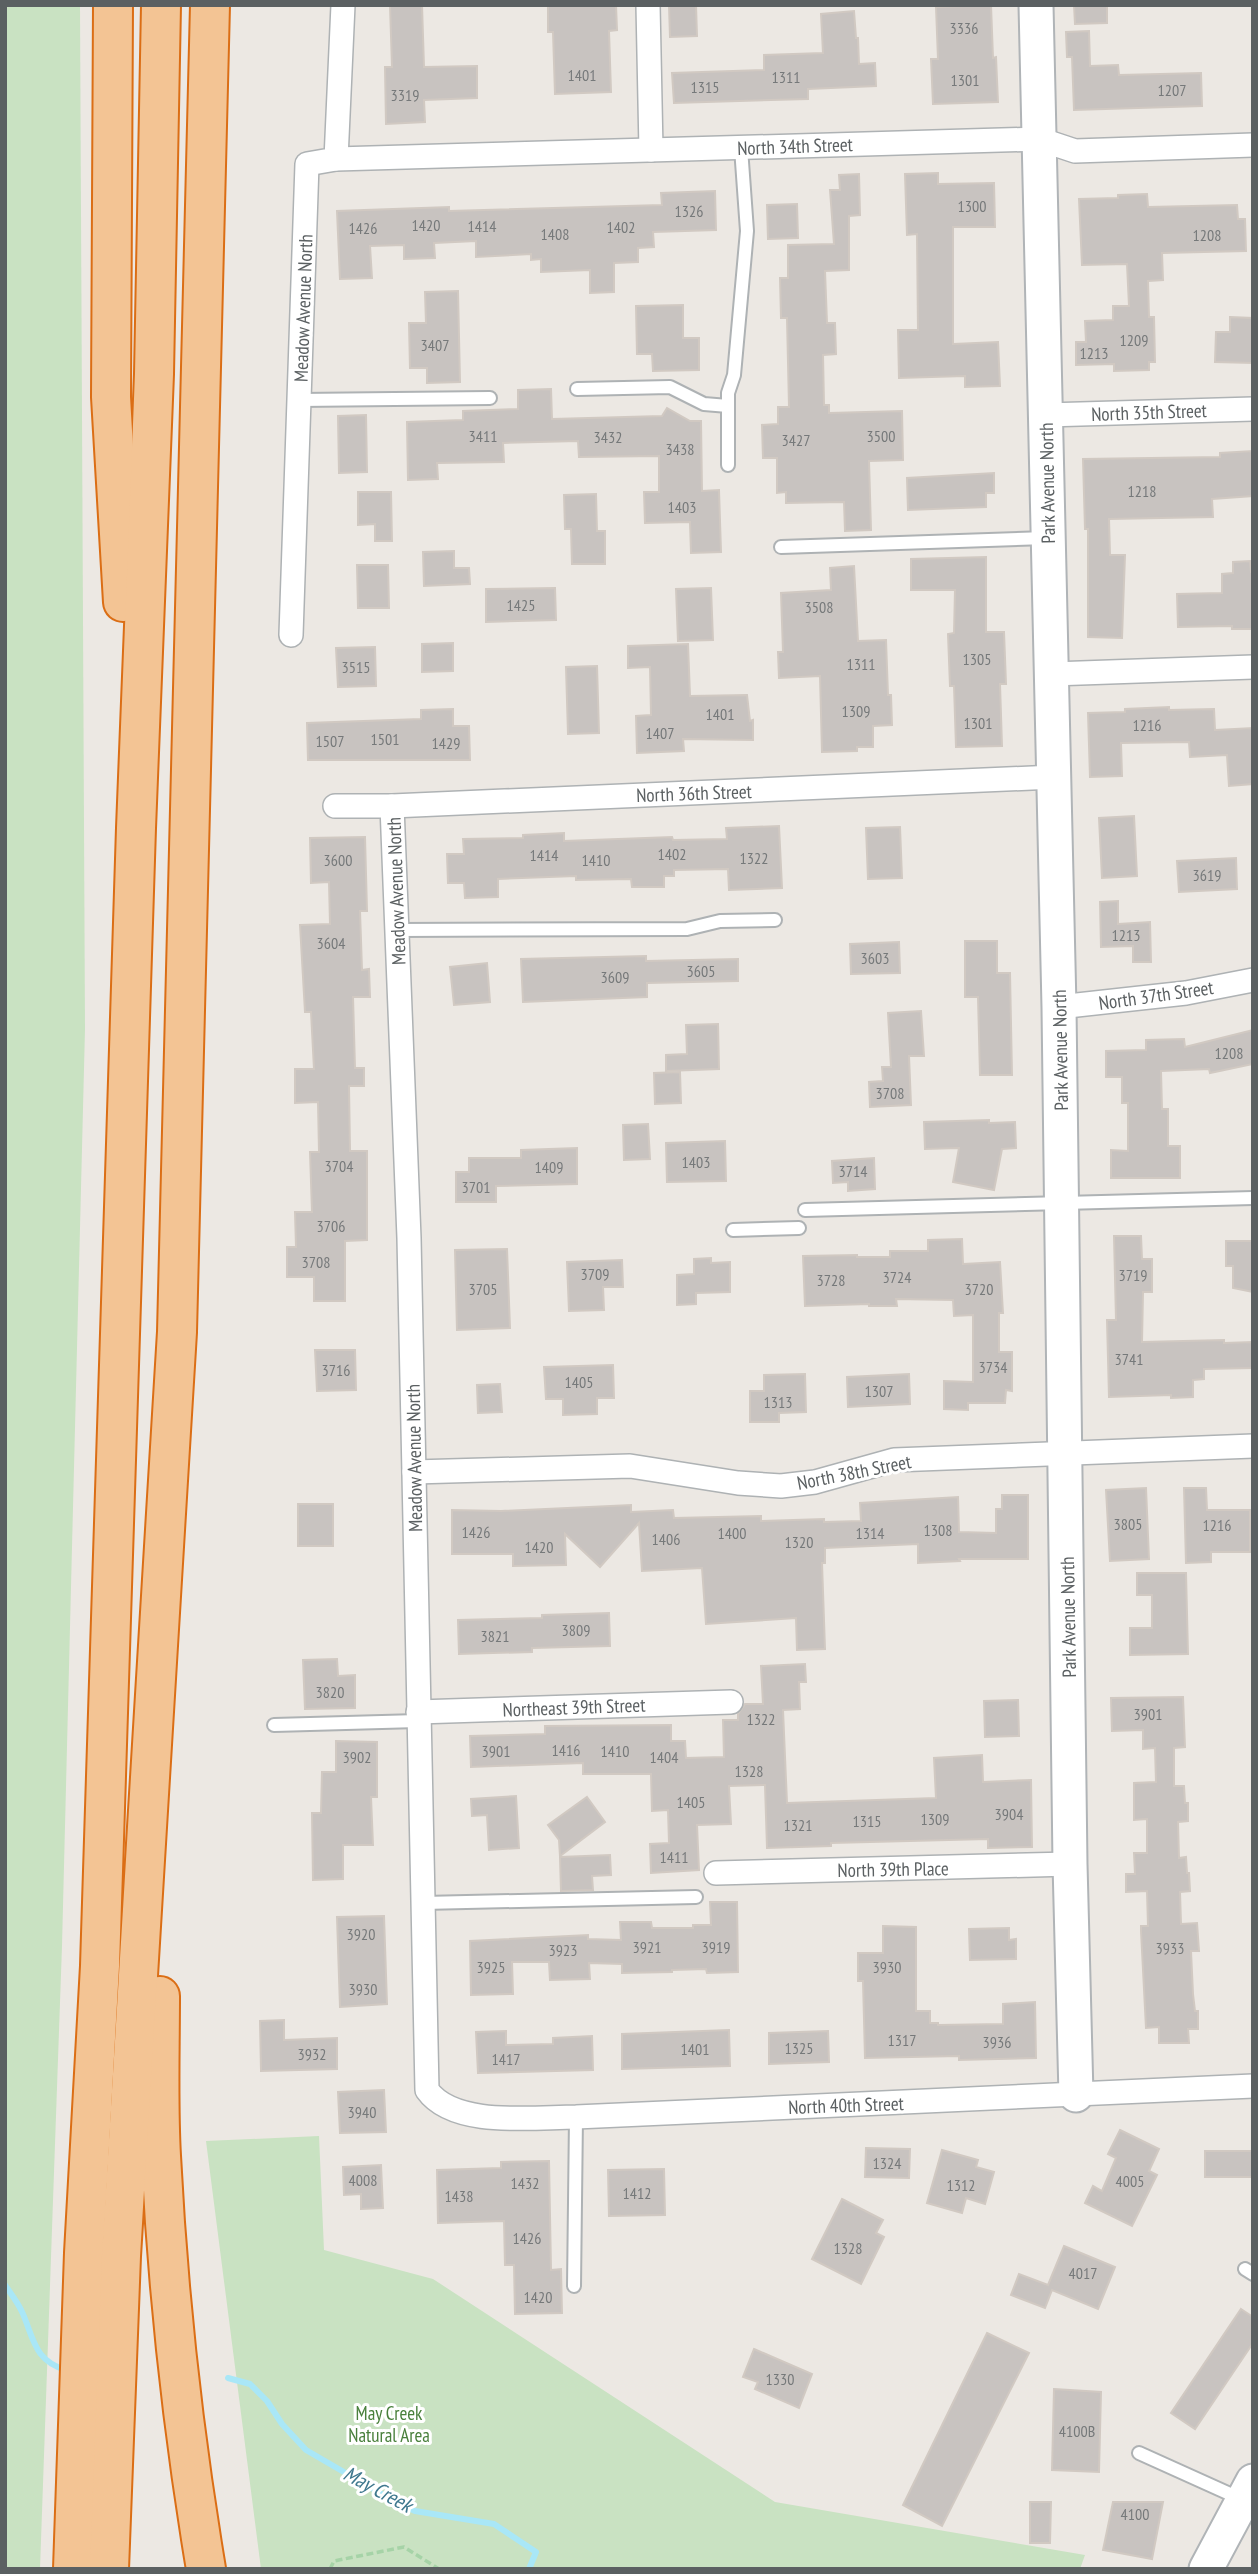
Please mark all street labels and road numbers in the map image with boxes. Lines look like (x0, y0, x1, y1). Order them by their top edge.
street label: North 34th Street (737, 132, 854, 160)
street label: Meadow Avenue North (288, 234, 318, 382)
street label: North 35th Street (1091, 398, 1208, 426)
street label: Park Avenue North (1034, 422, 1060, 544)
street label: North 36th Street (636, 779, 753, 807)
street label: Meadow Avenue North (381, 817, 411, 965)
street label: North 37th Street (1097, 975, 1216, 1015)
street label: Park Avenue North (1047, 989, 1073, 1111)
street label: Meadow Avenue North (401, 1384, 427, 1532)
street label: North 38th Street (795, 1449, 914, 1495)
street label: Park Avenue North (1055, 1556, 1081, 1678)
street label: Northeast 39th Street (502, 1692, 647, 1721)
street label: North 39th Place (837, 1856, 949, 1882)
street label: North 40th Street (788, 2091, 905, 2119)

